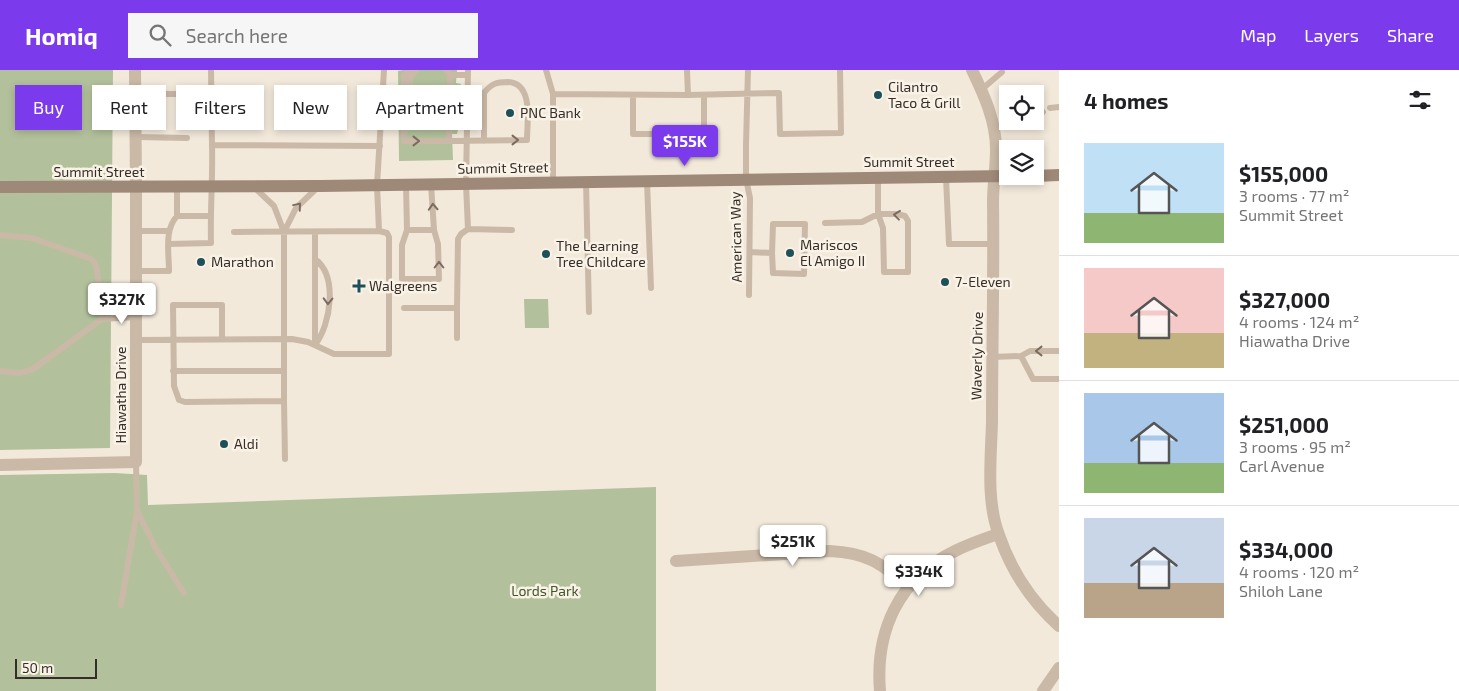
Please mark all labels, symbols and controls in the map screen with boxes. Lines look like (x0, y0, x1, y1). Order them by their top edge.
search box (128, 13, 478, 58)
text: Homiq (25, 21, 98, 50)
icon: search (146, 21, 174, 49)
text: Search here (186, 24, 288, 47)
text: Map (1240, 24, 1276, 46)
text: Layers (1304, 24, 1359, 46)
text: Share (1387, 24, 1434, 46)
place label: Cilantro Taco & Grill (888, 78, 961, 111)
chip: Buy (15, 85, 82, 130)
chip: Rent (92, 85, 166, 130)
chip: Filters (176, 85, 264, 130)
chip: New (274, 85, 347, 130)
chip: Apartment (357, 85, 482, 130)
map controls (999, 85, 1044, 185)
button: locate (999, 85, 1044, 130)
icon: filters (1406, 86, 1434, 114)
text: 4 homes (1084, 88, 1168, 113)
marker: Cilantro Taco & Grill (872, 89, 884, 101)
place label: PNC Bank (520, 104, 581, 121)
marker: PNC Bank (504, 107, 516, 119)
pin: $155K (650, 124, 720, 167)
text: $155K (663, 131, 707, 150)
one-way arrow (512, 135, 520, 146)
one-way arrow (412, 136, 420, 146)
button: layers (999, 140, 1044, 185)
street label: Summit Street (863, 153, 955, 170)
street label: Summit Street (457, 158, 549, 177)
text: $155,000 (1239, 161, 1328, 186)
street label: Summit Street (53, 163, 145, 180)
icon: home (1124, 163, 1184, 223)
text: 3 rooms · 77 m² (1239, 186, 1350, 205)
street label: American Way (726, 191, 745, 283)
one-way arrow (293, 203, 301, 212)
one-way arrow (427, 203, 438, 211)
text: Summit Street (1239, 205, 1343, 224)
one-way arrow (892, 210, 900, 221)
place label: Mariscos El Amigo II (800, 236, 865, 269)
place label: The Learning Tree Childcare (556, 237, 646, 270)
marker: Mariscos El Amigo II (784, 247, 796, 259)
marker: The Learning Tree Childcare (540, 248, 552, 260)
place label: Marathon (211, 253, 274, 270)
marker: Marathon (195, 256, 207, 268)
one-way arrow (434, 260, 444, 268)
place label: 7-Eleven (955, 273, 1011, 290)
marker: 7-Eleven (939, 276, 951, 288)
place label: Walgreens (369, 277, 437, 294)
marker: Walgreens (353, 280, 365, 292)
pin: $327K (87, 282, 157, 325)
text: $327,000 (1239, 287, 1330, 312)
icon: home (1124, 288, 1184, 348)
text: $327K (99, 289, 145, 308)
one-way arrow (323, 298, 333, 306)
street label: Waverly Drive (967, 312, 986, 400)
text: 4 rooms · 124 m² (1239, 312, 1359, 331)
text: Hiawatha Drive (1239, 331, 1350, 350)
street label: Hiawatha Drive (112, 346, 129, 444)
one-way arrow (1035, 346, 1042, 356)
text: $251,000 (1239, 412, 1329, 437)
icon: home (1124, 413, 1184, 473)
place label: Aldi (234, 435, 258, 452)
text: 3 rooms · 95 m² (1239, 437, 1351, 456)
marker: Aldi (218, 438, 230, 450)
text: Carl Avenue (1239, 456, 1324, 475)
pin: $251K (758, 524, 828, 567)
text: $251K (771, 531, 815, 550)
text: $334,000 (1239, 537, 1333, 562)
icon: home (1124, 538, 1184, 598)
pin: $334K (884, 554, 954, 597)
text: $334K (895, 561, 943, 580)
text: 4 rooms · 120 m² (1239, 562, 1359, 581)
text: Shiloh Lane (1239, 581, 1323, 600)
park label: Lords Park (511, 582, 579, 599)
scale bar (15, 656, 98, 679)
text: 50 m (22, 659, 53, 676)

